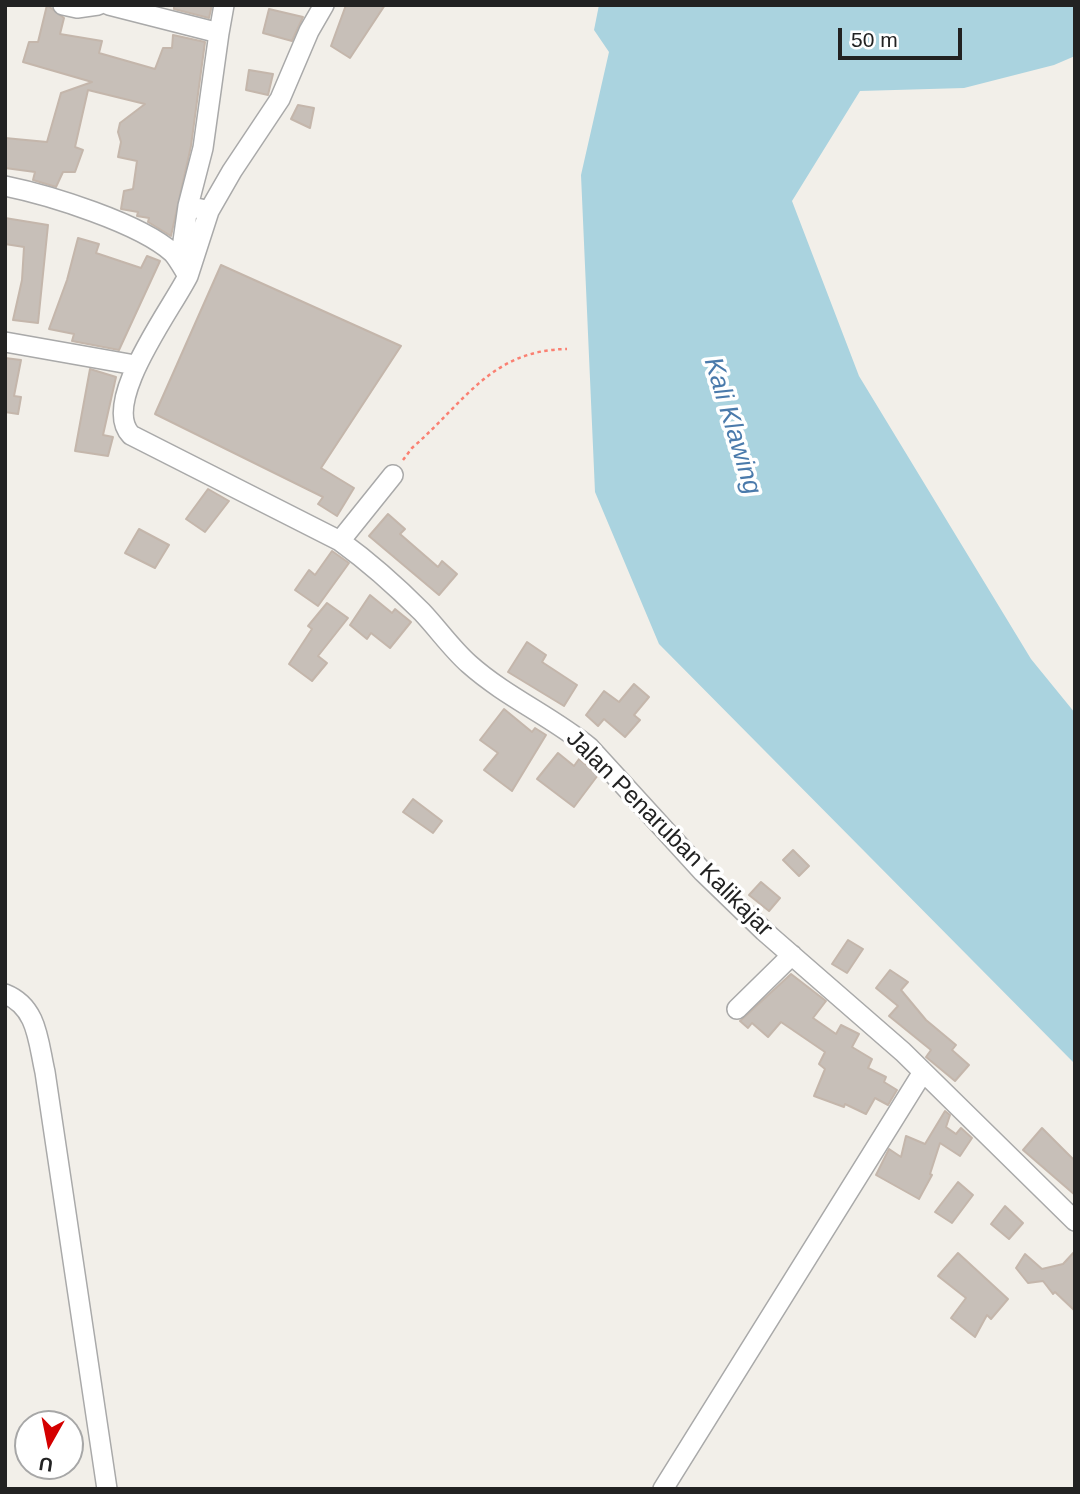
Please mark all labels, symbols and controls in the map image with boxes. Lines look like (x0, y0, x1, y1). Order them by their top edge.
scale bar (842, 14, 966, 58)
text: 50 m (851, 28, 898, 51)
water label: Kali Klawing (696, 354, 768, 498)
street label: Jalan Penaruban Kalikajar (560, 725, 778, 943)
north arrow (14, 1410, 84, 1480)
text: U (38, 1453, 54, 1476)

